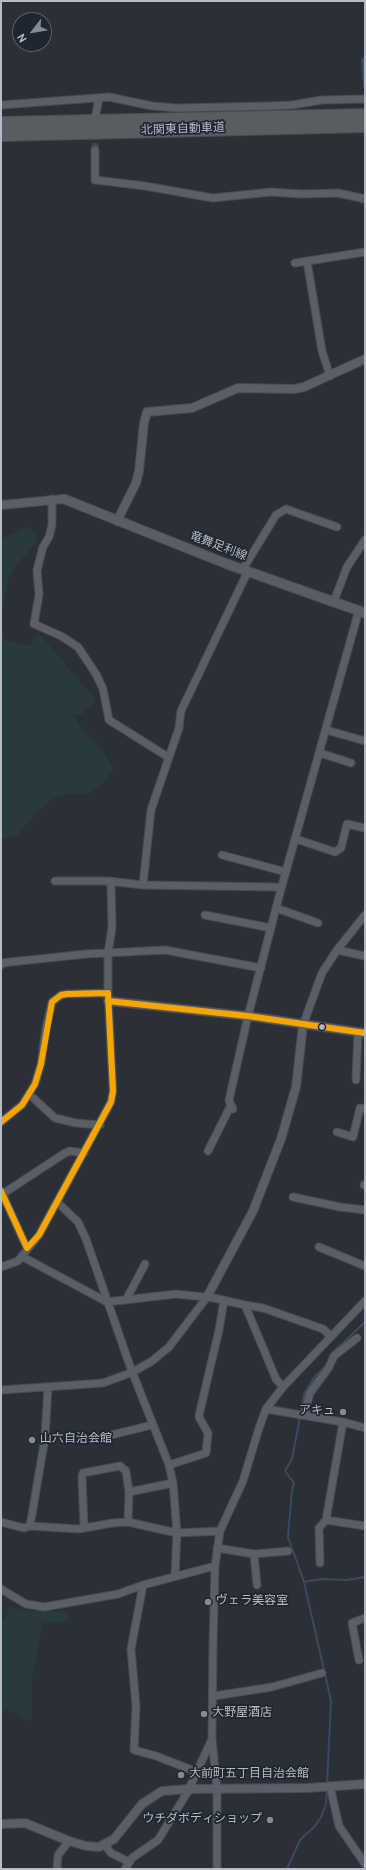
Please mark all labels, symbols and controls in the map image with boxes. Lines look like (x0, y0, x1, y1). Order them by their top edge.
north arrow (12, 12, 52, 52)
text: N (15, 31, 31, 45)
street label: 北関東自動車道 (141, 121, 225, 139)
street label: 竜舞足利線 (187, 530, 249, 564)
unlabelled marker (317, 1022, 327, 1032)
place label: アキュ (299, 1405, 335, 1419)
marker: アキュ (338, 1407, 348, 1417)
place label: 山六自治会館 (40, 1433, 112, 1447)
marker: 山六自治会館 (27, 1435, 37, 1445)
place label: ヴェラ美容室 (216, 1595, 288, 1609)
marker: ヴェラ美容室 (203, 1597, 213, 1607)
place label: 大野屋酒店 (212, 1707, 272, 1721)
marker: 大野屋酒店 (199, 1709, 209, 1719)
place label: 大前町五丁目自治会館 (189, 1768, 309, 1782)
marker: 大前町五丁目自治会館 (176, 1770, 186, 1780)
place label: ウチダボディショップ (142, 1813, 262, 1827)
marker: ウチダボディショップ (265, 1815, 275, 1825)

